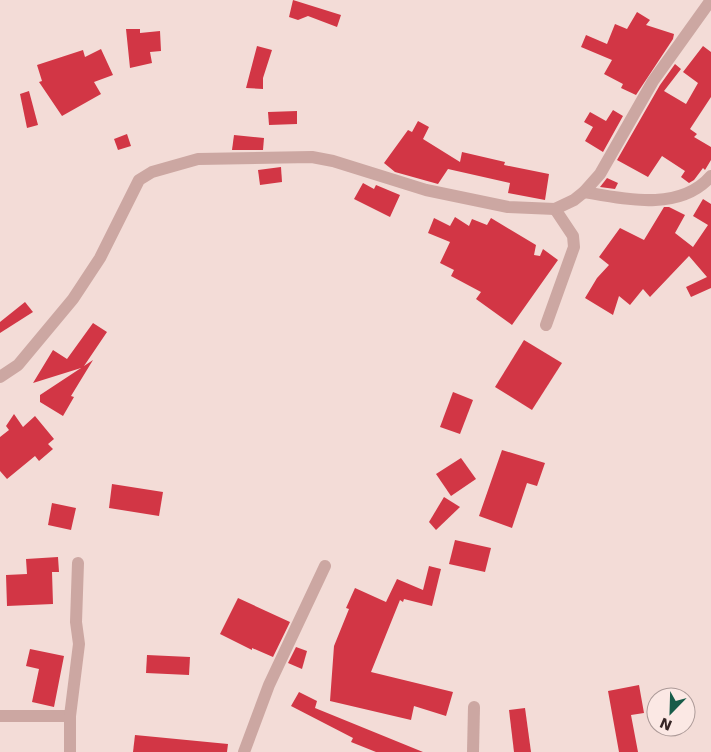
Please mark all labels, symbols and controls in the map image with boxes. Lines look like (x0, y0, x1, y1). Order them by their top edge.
north arrow (646, 687, 696, 737)
text: N (657, 714, 674, 734)

